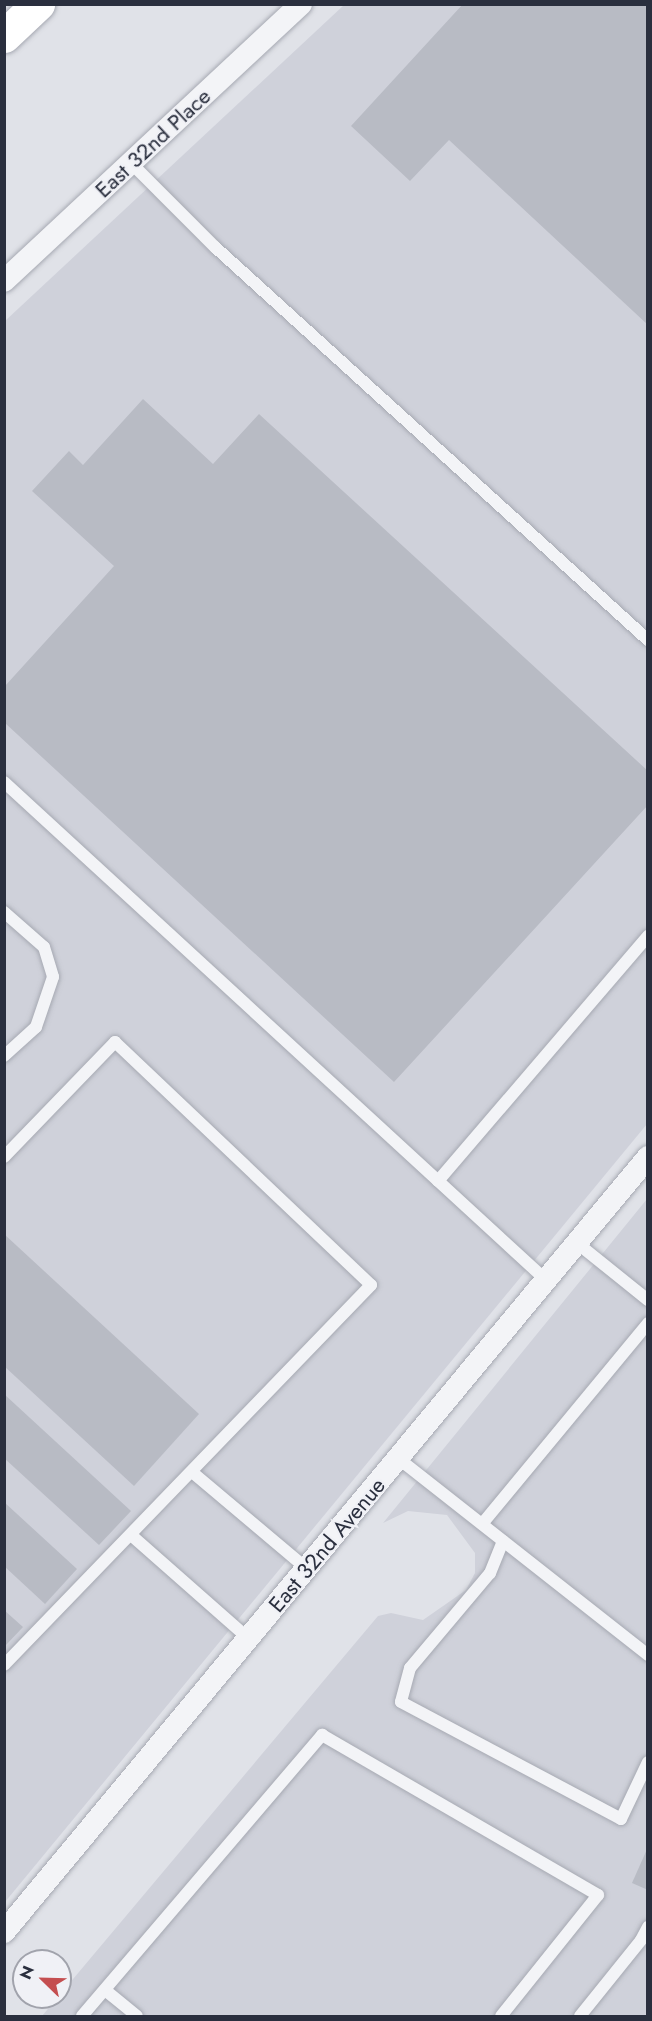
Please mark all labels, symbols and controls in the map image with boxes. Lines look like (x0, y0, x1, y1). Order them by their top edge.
street label: East 32nd Place (90, 83, 216, 203)
street label: East 32nd Avenue (263, 1472, 391, 1618)
north arrow (12, 1949, 72, 2009)
text: N (14, 1962, 40, 1983)

